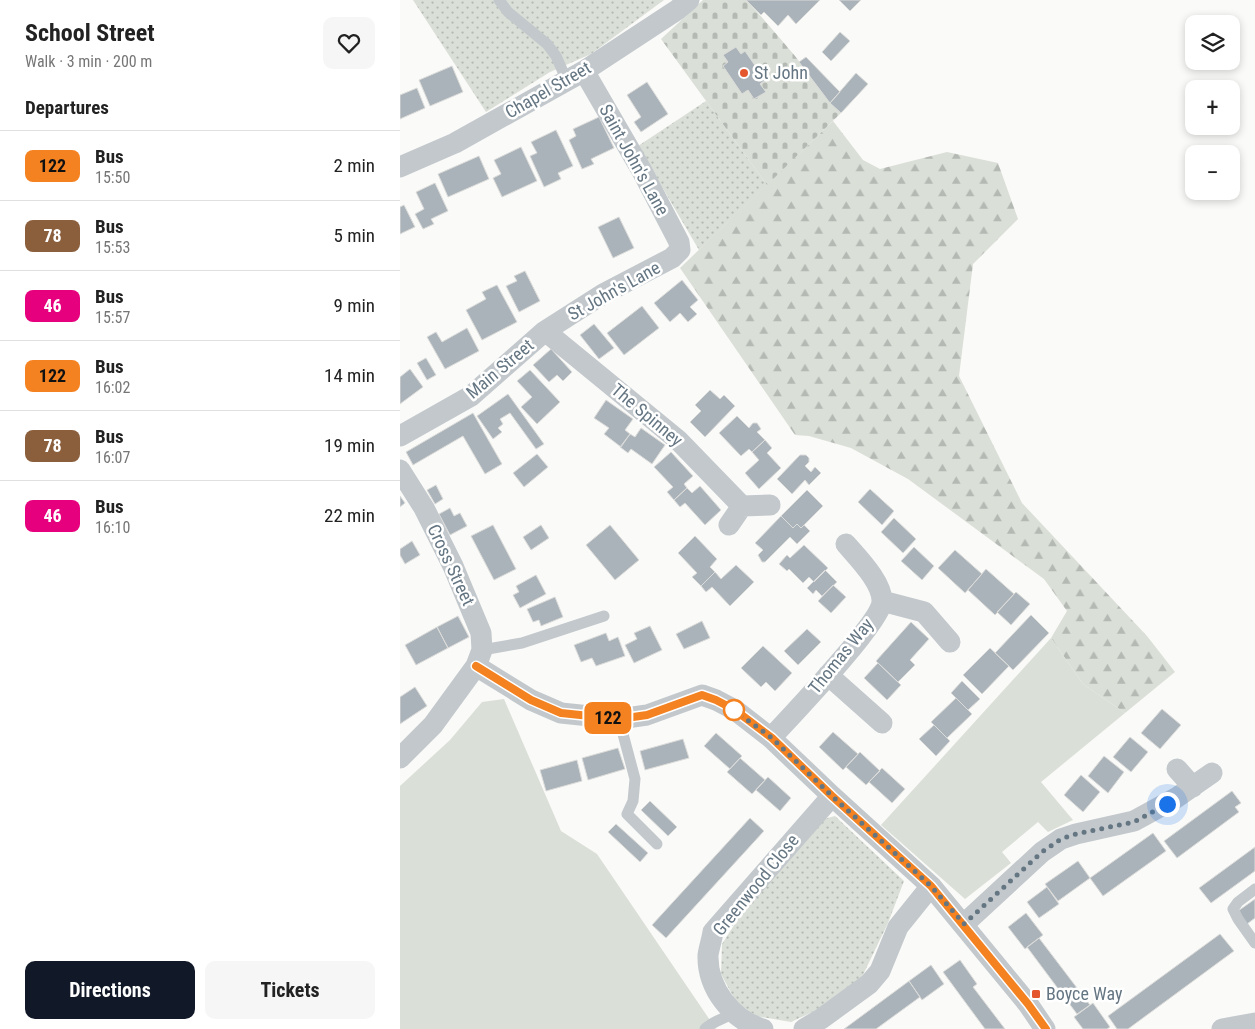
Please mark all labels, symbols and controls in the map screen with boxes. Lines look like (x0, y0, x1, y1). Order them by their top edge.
map controls (1185, 15, 1240, 200)
button: layers (1185, 15, 1240, 70)
button: heart (323, 17, 375, 69)
text: School Street (25, 19, 155, 47)
text: Walk · 3 min · 200 m (25, 52, 152, 71)
street label: Chapel Street (501, 57, 594, 122)
place label: St John (754, 62, 808, 83)
marker: St John (738, 67, 750, 79)
button: + (1185, 80, 1240, 135)
text: Departures (25, 96, 109, 119)
street label: Saint John's Lane (595, 101, 674, 219)
text: Bus (95, 145, 124, 168)
button: − (1185, 145, 1240, 200)
text: 2 min (333, 154, 375, 177)
text: 122 (39, 155, 66, 176)
text: 15:50 (95, 168, 130, 187)
text: Bus (95, 215, 124, 238)
text: 5 min (333, 224, 375, 247)
text: 78 (43, 225, 62, 246)
text: 15:53 (95, 238, 130, 257)
street label: St John's Lane (564, 257, 664, 325)
text: Bus (95, 285, 124, 308)
text: 9 min (333, 294, 375, 317)
text: 46 (43, 295, 62, 316)
text: 15:57 (95, 308, 130, 327)
street label: Main Street (462, 334, 538, 403)
text: Bus (95, 355, 124, 378)
text: 14 min (324, 364, 375, 387)
text: 122 (39, 365, 66, 386)
text: 16:02 (95, 378, 130, 397)
street label: The Spinney (608, 379, 687, 451)
text: Bus (95, 425, 124, 448)
text: 19 min (324, 434, 375, 457)
text: 78 (43, 435, 62, 456)
text: 16:07 (95, 448, 130, 467)
text: Bus (95, 495, 124, 518)
text: 22 min (324, 504, 375, 527)
text: 46 (43, 505, 62, 526)
text: 16:10 (95, 518, 130, 537)
street label: Cross Street (423, 521, 479, 609)
street label: Thomas Way (804, 613, 878, 698)
unlabelled marker (723, 699, 745, 721)
line badge: 122 (579, 702, 637, 734)
text: 122 (594, 707, 622, 728)
your location (1155, 792, 1180, 817)
street label: Greenwood Close (708, 830, 803, 940)
button: Directions (25, 961, 195, 1019)
button: Tickets (205, 961, 375, 1019)
place label: Boyce Way (1046, 983, 1123, 1004)
marker: Boyce Way (1030, 988, 1042, 1000)

